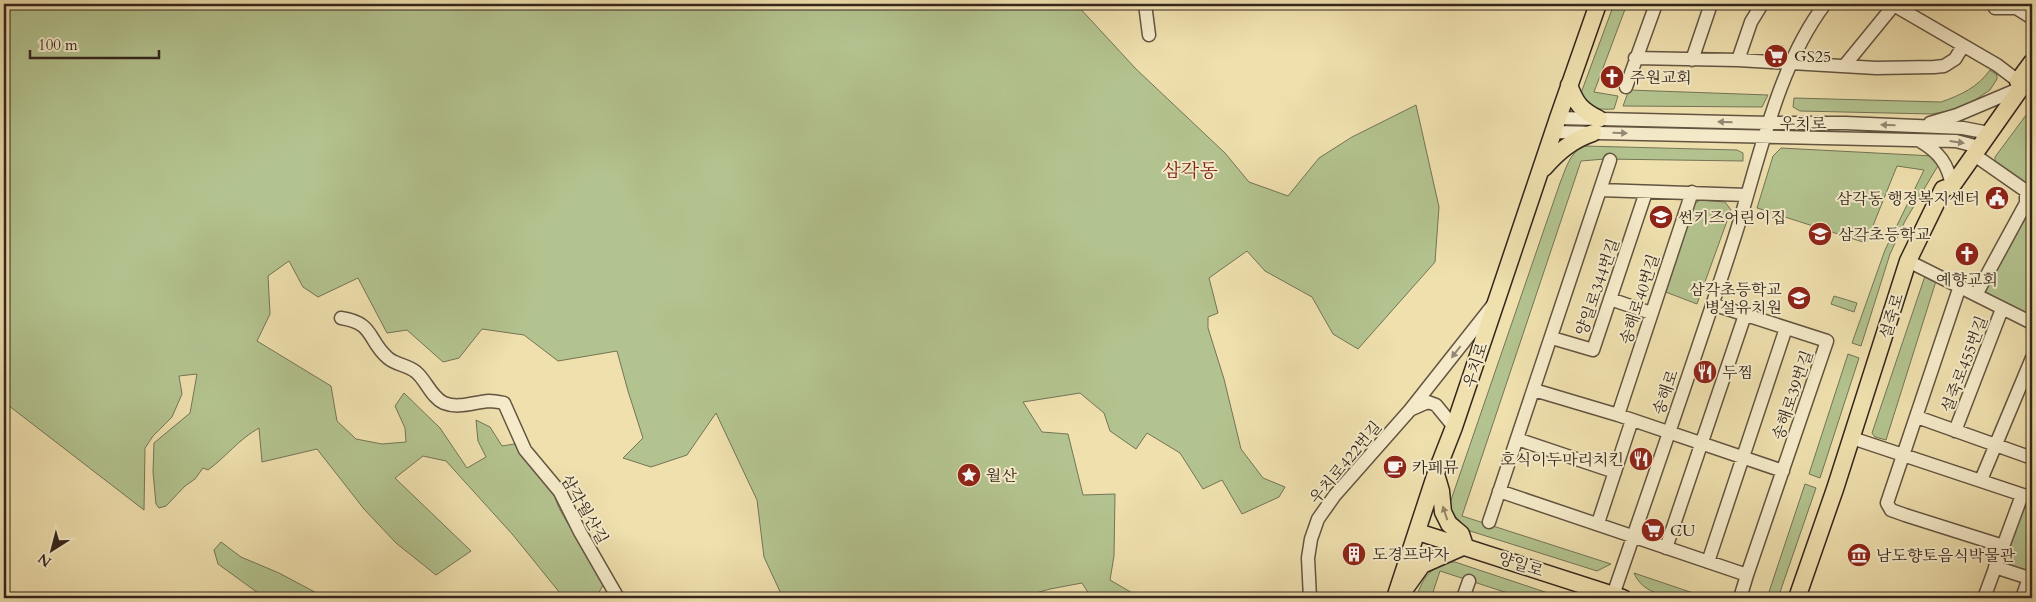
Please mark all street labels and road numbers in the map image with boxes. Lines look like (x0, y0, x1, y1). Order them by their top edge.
street label: 우치로 (1780, 113, 1827, 135)
street label: 양일로344번길 (1571, 236, 1625, 339)
street label: 송해로40번길 (1615, 251, 1665, 347)
street label: 설죽로 (1875, 290, 1909, 342)
street label: 설죽로455번길 (1936, 313, 1993, 416)
street label: 우치로 (1458, 339, 1494, 391)
street label: 송해로39번길 (1767, 347, 1819, 443)
street label: 송해로 (1648, 366, 1684, 418)
street label: 우치로422번길 (1305, 417, 1387, 509)
street label: 삼각월산길 (555, 471, 613, 548)
street label: 양일로 (1495, 547, 1547, 583)

